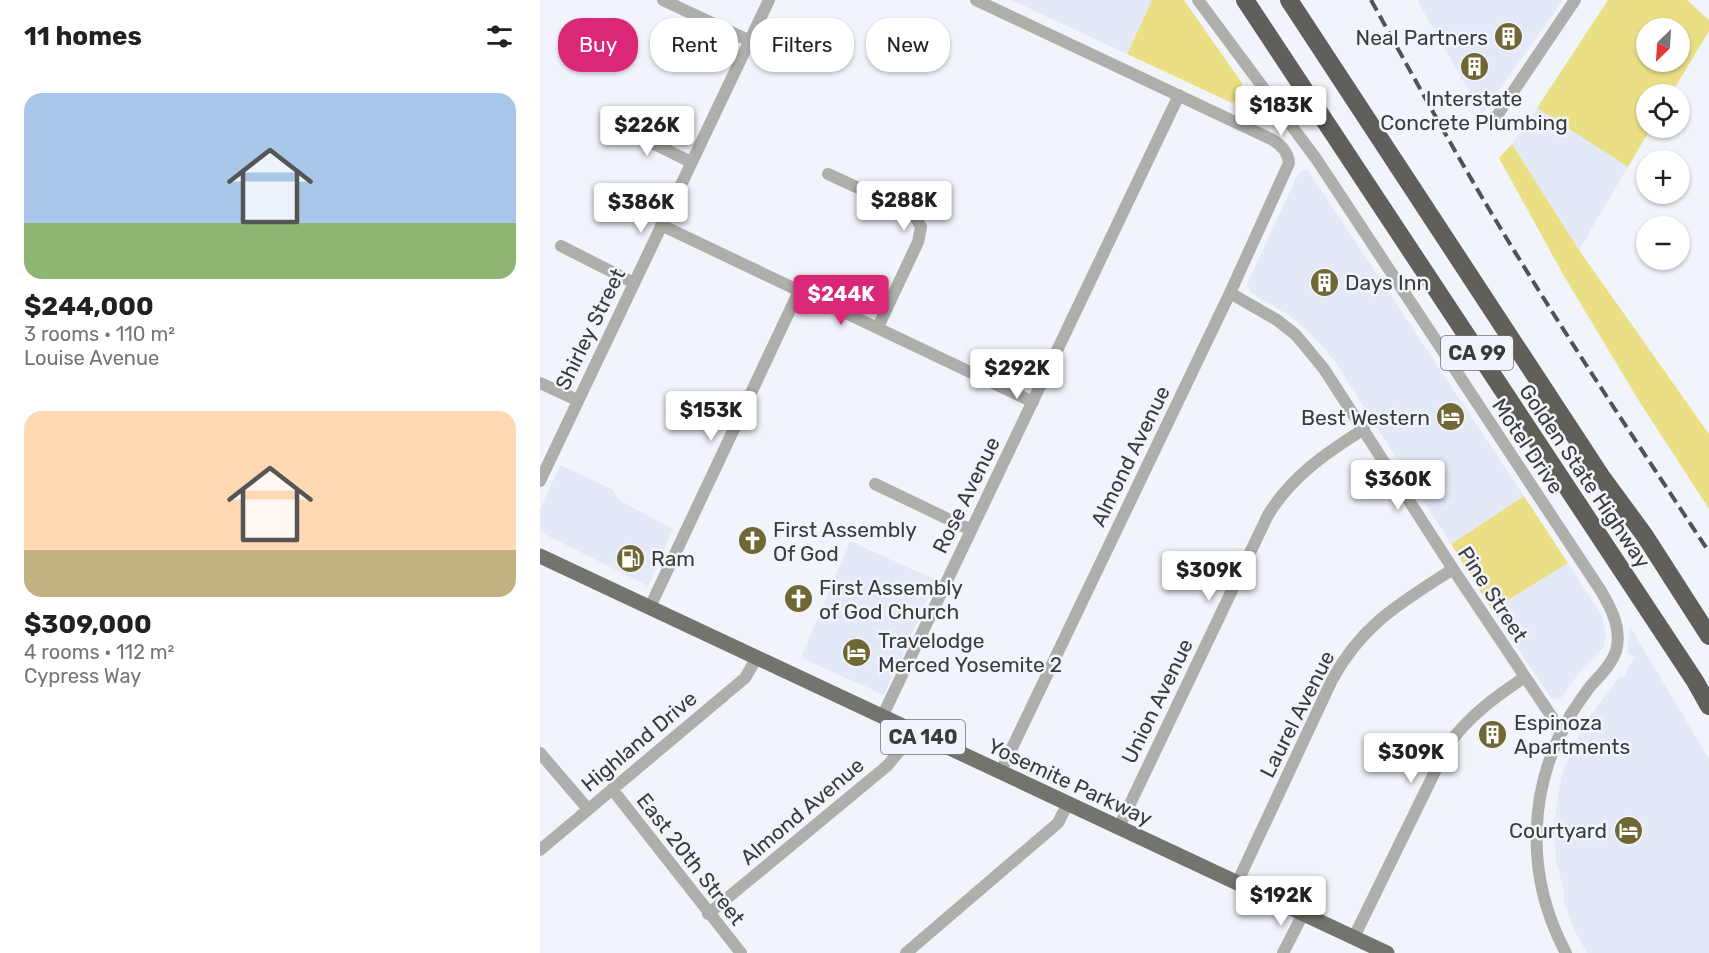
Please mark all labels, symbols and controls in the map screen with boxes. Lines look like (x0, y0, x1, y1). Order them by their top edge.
chip: Buy (558, 18, 638, 72)
chip: Rent (650, 18, 738, 72)
chip: Filters (750, 18, 854, 72)
chip: New (866, 18, 950, 72)
north arrow (1636, 18, 1690, 72)
map controls (1636, 18, 1690, 270)
icon: filters (483, 20, 516, 53)
text: 11 homes (24, 21, 142, 52)
building icon: Neal Partners (1493, 21, 1525, 53)
place label: Neal Partners (1356, 25, 1488, 50)
building icon: Interstate Concrete Plumbing (1458, 51, 1490, 83)
button: locate (1636, 84, 1690, 138)
pin: $183K (1239, 86, 1323, 137)
place label: Interstate Concrete Plumbing (1380, 86, 1568, 135)
text: $183K (1249, 93, 1313, 117)
pin: $226K (605, 106, 689, 157)
text: $226K (614, 113, 680, 137)
icon: home (216, 132, 324, 240)
button: + (1636, 150, 1690, 204)
pin: $288K (862, 181, 946, 232)
pin: $386K (599, 183, 683, 234)
text: $288K (871, 188, 937, 212)
text: $386K (608, 190, 674, 214)
button: − (1636, 216, 1690, 270)
street label: Shirley Street (550, 264, 630, 394)
building icon: Days Inn (1308, 266, 1340, 298)
place label: Days Inn (1345, 270, 1429, 295)
pin: $244K (799, 275, 883, 326)
text: $244K (808, 282, 874, 306)
text: $244,000 (24, 291, 154, 322)
text: 3 rooms · 110 m² (24, 322, 175, 346)
road number: CA 99 (1441, 336, 1513, 370)
text: Louise Avenue (24, 346, 159, 370)
pin: $292K (975, 349, 1059, 400)
text: $292K (984, 356, 1050, 380)
street label: Golden State Highway (1514, 379, 1656, 573)
street label: Almond Avenue (1085, 382, 1175, 530)
pin: $153K (669, 391, 753, 442)
street label: Motel Drive (1487, 394, 1569, 498)
text: $153K (680, 398, 742, 422)
hotel icon: Best Western (1435, 401, 1467, 433)
place label: Best Western (1301, 405, 1430, 430)
street label: Rose Avenue (927, 433, 1005, 557)
icon: home (216, 450, 324, 558)
pin: $360K (1356, 460, 1440, 511)
text: $360K (1365, 467, 1431, 491)
place label: First Assembly Of God (773, 517, 917, 566)
church icon: First Assembly Of God (736, 525, 768, 557)
fuel station icon: Ram (614, 542, 646, 574)
street label: Pine Street (1453, 542, 1533, 646)
place label: Ram (651, 546, 695, 571)
pin: $309K (1167, 551, 1251, 602)
text: $309K (1176, 558, 1242, 582)
place label: First Assembly of God Church (819, 575, 963, 624)
church icon: First Assembly of God Church (782, 583, 814, 615)
text: $309,000 (24, 609, 152, 640)
place label: Travelodge Merced Yosemite 2 (878, 628, 1062, 677)
street label: Union Avenue (1116, 635, 1198, 767)
hotel icon: Travelodge Merced Yosemite 2 (841, 636, 873, 668)
text: 4 rooms · 112 m² (24, 640, 174, 664)
street label: Laurel Avenue (1254, 646, 1340, 782)
text: Cypress Way (24, 664, 141, 688)
street label: Highland Drive (576, 685, 702, 797)
place label: Espinoza Apartments (1514, 710, 1630, 759)
building icon: Espinoza Apartments (1477, 718, 1509, 750)
road number: CA 140 (881, 720, 965, 754)
street label: Yosemite Parkway (984, 733, 1156, 831)
pin: $309K (1369, 733, 1453, 784)
text: $309K (1378, 740, 1444, 764)
street label: Almond Avenue (735, 752, 869, 870)
street label: East 20th Street (632, 788, 750, 930)
hotel icon: Courtyard (1612, 814, 1644, 846)
place label: Courtyard (1509, 818, 1607, 843)
pin: $192K (1239, 876, 1323, 927)
text: $192K (1250, 883, 1312, 907)

